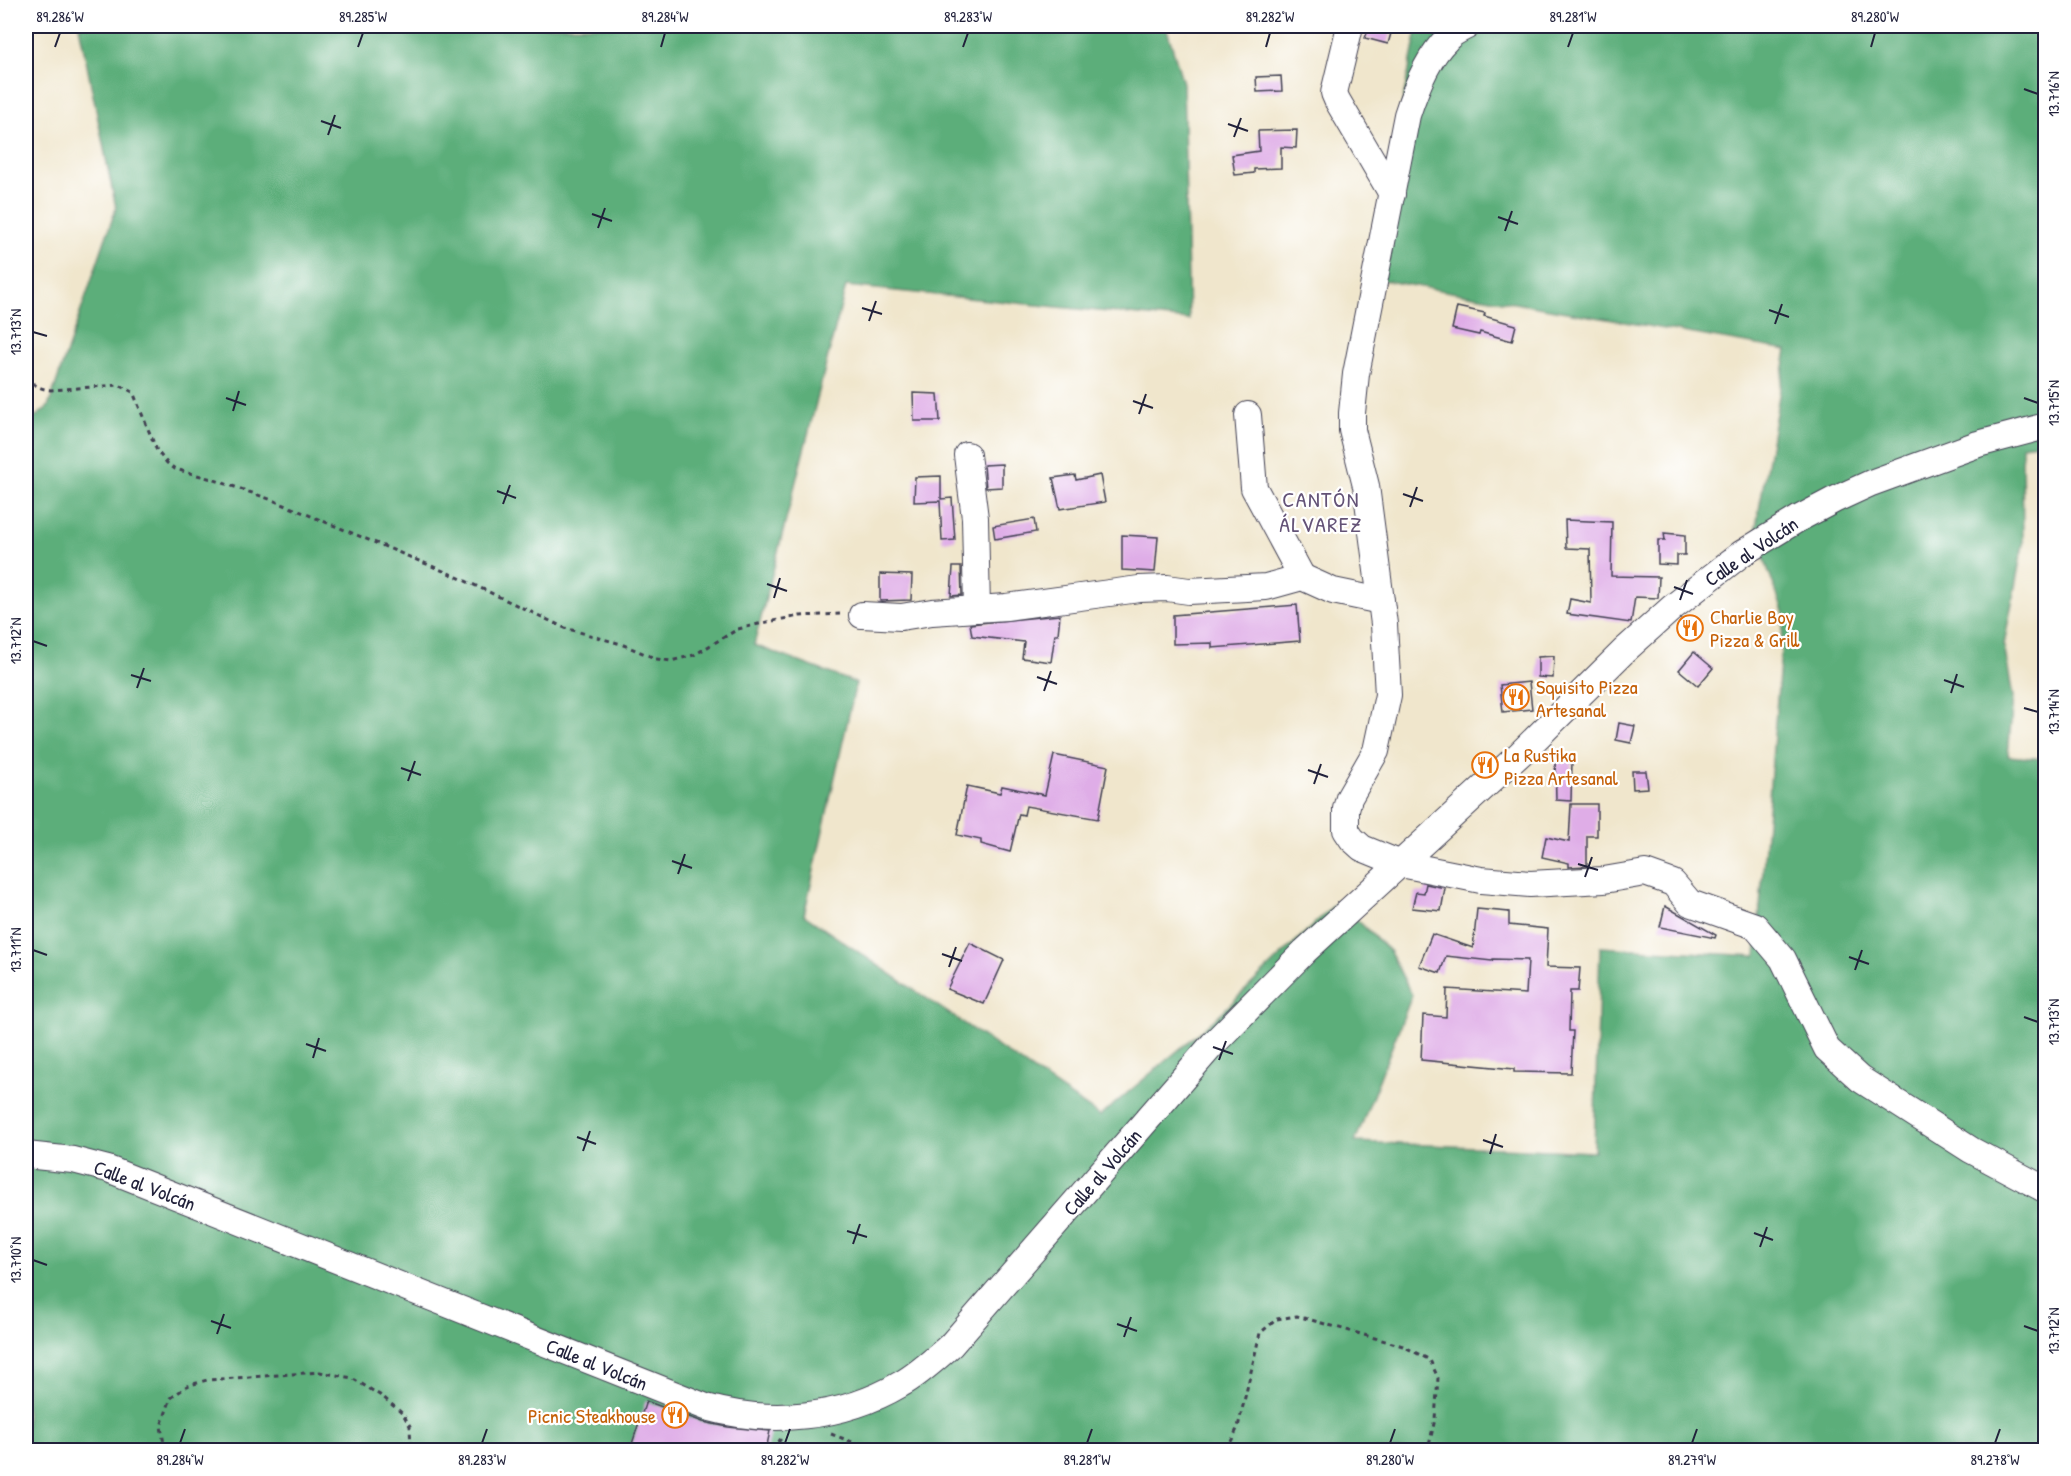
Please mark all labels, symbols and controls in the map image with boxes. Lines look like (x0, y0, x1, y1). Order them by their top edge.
text: 89.286°W (36, 6, 84, 27)
text: 89.285°W (339, 6, 388, 27)
text: 89.284°W (641, 6, 689, 27)
text: 89.283°W (944, 6, 993, 27)
text: 89.282°W (1246, 6, 1295, 27)
text: 89.281°W (1550, 6, 1597, 27)
text: 89.280°W (1851, 6, 1900, 27)
text: 13.716°N (2043, 71, 2064, 117)
text: 13.713°N (5, 309, 26, 355)
text: 13.715°N (2043, 380, 2064, 426)
district label: CANTÓN ÁLVAREZ (1279, 484, 1363, 539)
street label: Calle al Volcán (1699, 510, 1803, 592)
place label: Charlie Boy Pizza & Grill (1710, 603, 1800, 653)
restaurant icon: Charlie Boy Pizza & Grill (1675, 613, 1705, 643)
text: 13.712°N (5, 618, 26, 664)
place label: Squisito Pizza Artesanal (1536, 673, 1638, 723)
restaurant icon: Squisito Pizza Artesanal (1501, 682, 1531, 712)
text: 13.714°N (2043, 689, 2064, 735)
place label: La Rustika Pizza Artesanal (1504, 741, 1618, 791)
restaurant icon: La Rustika Pizza Artesanal (1470, 750, 1500, 780)
text: 13.711°N (5, 927, 26, 973)
text: 13.713°N (2043, 999, 2064, 1045)
street label: Calle al Volcán (1057, 1123, 1147, 1221)
street label: Calle al Volcán (90, 1153, 200, 1217)
text: 13.710°N (5, 1237, 26, 1283)
text: 13.712°N (2043, 1308, 2064, 1354)
street label: Calle al Volcán (542, 1331, 652, 1397)
restaurant icon: Picnic Steakhouse (660, 1400, 690, 1430)
place label: Picnic Steakhouse (528, 1402, 656, 1429)
text: 89.284°W (156, 1449, 204, 1470)
text: 89.283°W (458, 1449, 507, 1470)
text: 89.282°W (761, 1449, 810, 1470)
text: 89.281°W (1064, 1449, 1111, 1470)
text: 89.280°W (1366, 1449, 1415, 1470)
text: 89.279°W (1668, 1449, 1717, 1470)
text: 89.278°W (1971, 1449, 2020, 1470)

